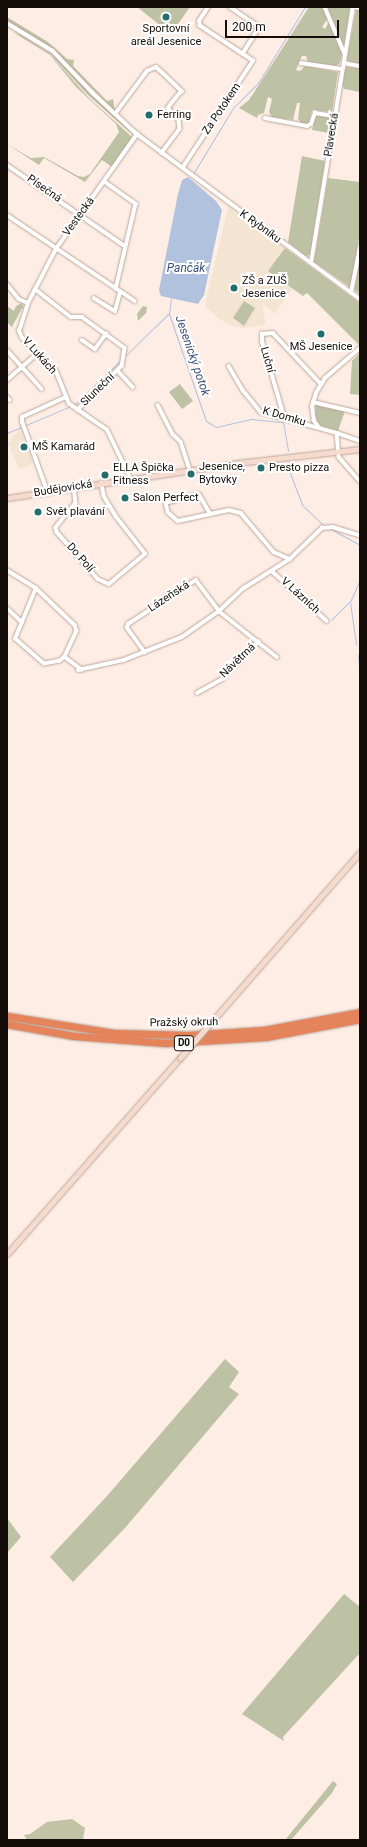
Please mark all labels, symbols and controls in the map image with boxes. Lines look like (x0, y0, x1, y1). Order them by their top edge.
marker: Sportovní areál Jesenice (161, 12, 171, 22)
scale bar (227, 12, 341, 38)
text: 200 m (232, 20, 266, 34)
place label: Sportovní areál Jesenice (131, 23, 201, 49)
street label: Za Potokem (200, 81, 244, 137)
place label: Ferring (157, 108, 191, 122)
marker: Ferring (144, 110, 154, 120)
street label: Plavecká (322, 112, 342, 158)
street label: Písečná (24, 172, 64, 206)
street label: Vestecká (60, 195, 98, 239)
street label: K Rybníku (237, 207, 283, 247)
water label: Pančák (167, 262, 205, 276)
place label: ZŠ a ZUŠ Jesenice (242, 275, 287, 301)
marker: ZŠ a ZUŠ Jesenice (229, 283, 239, 293)
water label: Jesenický potok (172, 314, 212, 398)
marker: MŠ Jesenice (316, 329, 326, 339)
street label: V Lukách (19, 335, 59, 377)
place label: MŠ Jesenice (290, 340, 352, 354)
street label: Luční (257, 346, 277, 374)
street label: Sluneční (78, 371, 118, 409)
street label: K Domku (261, 405, 307, 429)
place label: MŠ Kamarád (32, 440, 95, 454)
marker: MŠ Kamarád (19, 442, 29, 452)
place label: Jesenice, Bytovky (199, 461, 245, 487)
place label: Presto pizza (269, 461, 329, 475)
place label: ELLA Špička Fitness (113, 462, 174, 488)
marker: Presto pizza (256, 463, 266, 473)
marker: Jesenice, Bytovky (186, 469, 196, 479)
marker: ELLA Špička Fitness (100, 470, 110, 480)
street label: Budějovická (33, 478, 93, 500)
place label: Salon Perfect (133, 491, 199, 505)
marker: Salon Perfect (120, 493, 130, 503)
place label: Svět plavání (46, 505, 105, 519)
marker: Svět plavání (33, 507, 43, 517)
street label: Do Polí (64, 541, 96, 575)
street label: V Lázních (278, 575, 322, 617)
street label: Lázeňská (146, 579, 192, 615)
street label: Návětrná (218, 641, 258, 681)
street label: Pražský okruh (150, 1016, 218, 1030)
road number: D0 (173, 1035, 195, 1051)

